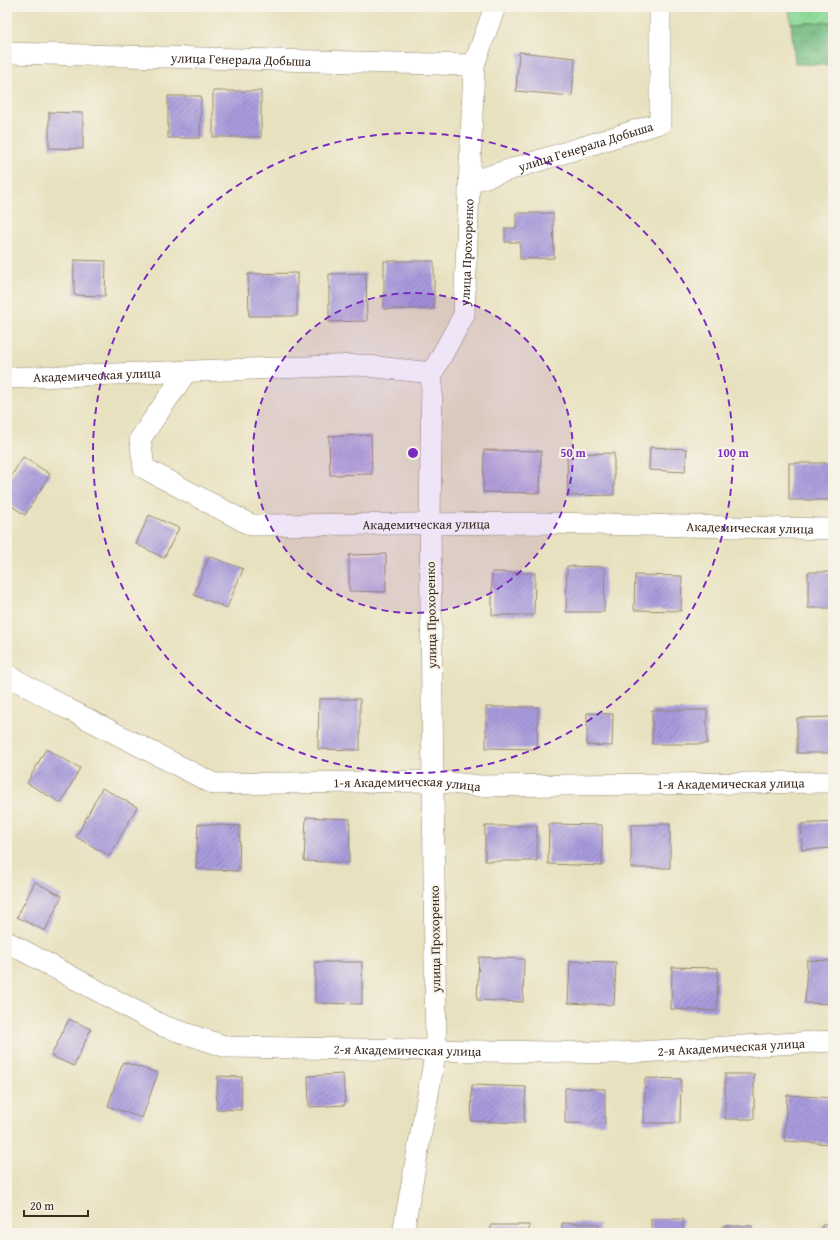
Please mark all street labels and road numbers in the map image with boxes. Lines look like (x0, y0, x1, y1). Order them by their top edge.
street label: улица Генерала Добыша (170, 48, 312, 70)
street label: улица Генерала Добыша (515, 116, 656, 176)
street label: улица Прохоренко (455, 198, 478, 307)
street label: Академическая улица (33, 363, 162, 387)
street label: Академическая улица (362, 514, 491, 534)
street label: Академическая улица (686, 516, 815, 538)
street label: улица Прохоренко (421, 561, 441, 670)
street label: 1-я Академическая улица (333, 771, 482, 796)
street label: 1-я Академическая улица (657, 773, 806, 793)
street label: улица Прохоренко (425, 885, 445, 994)
street label: 2-я Академическая улица (657, 1033, 806, 1060)
street label: 2-я Академическая улица (333, 1039, 482, 1060)

